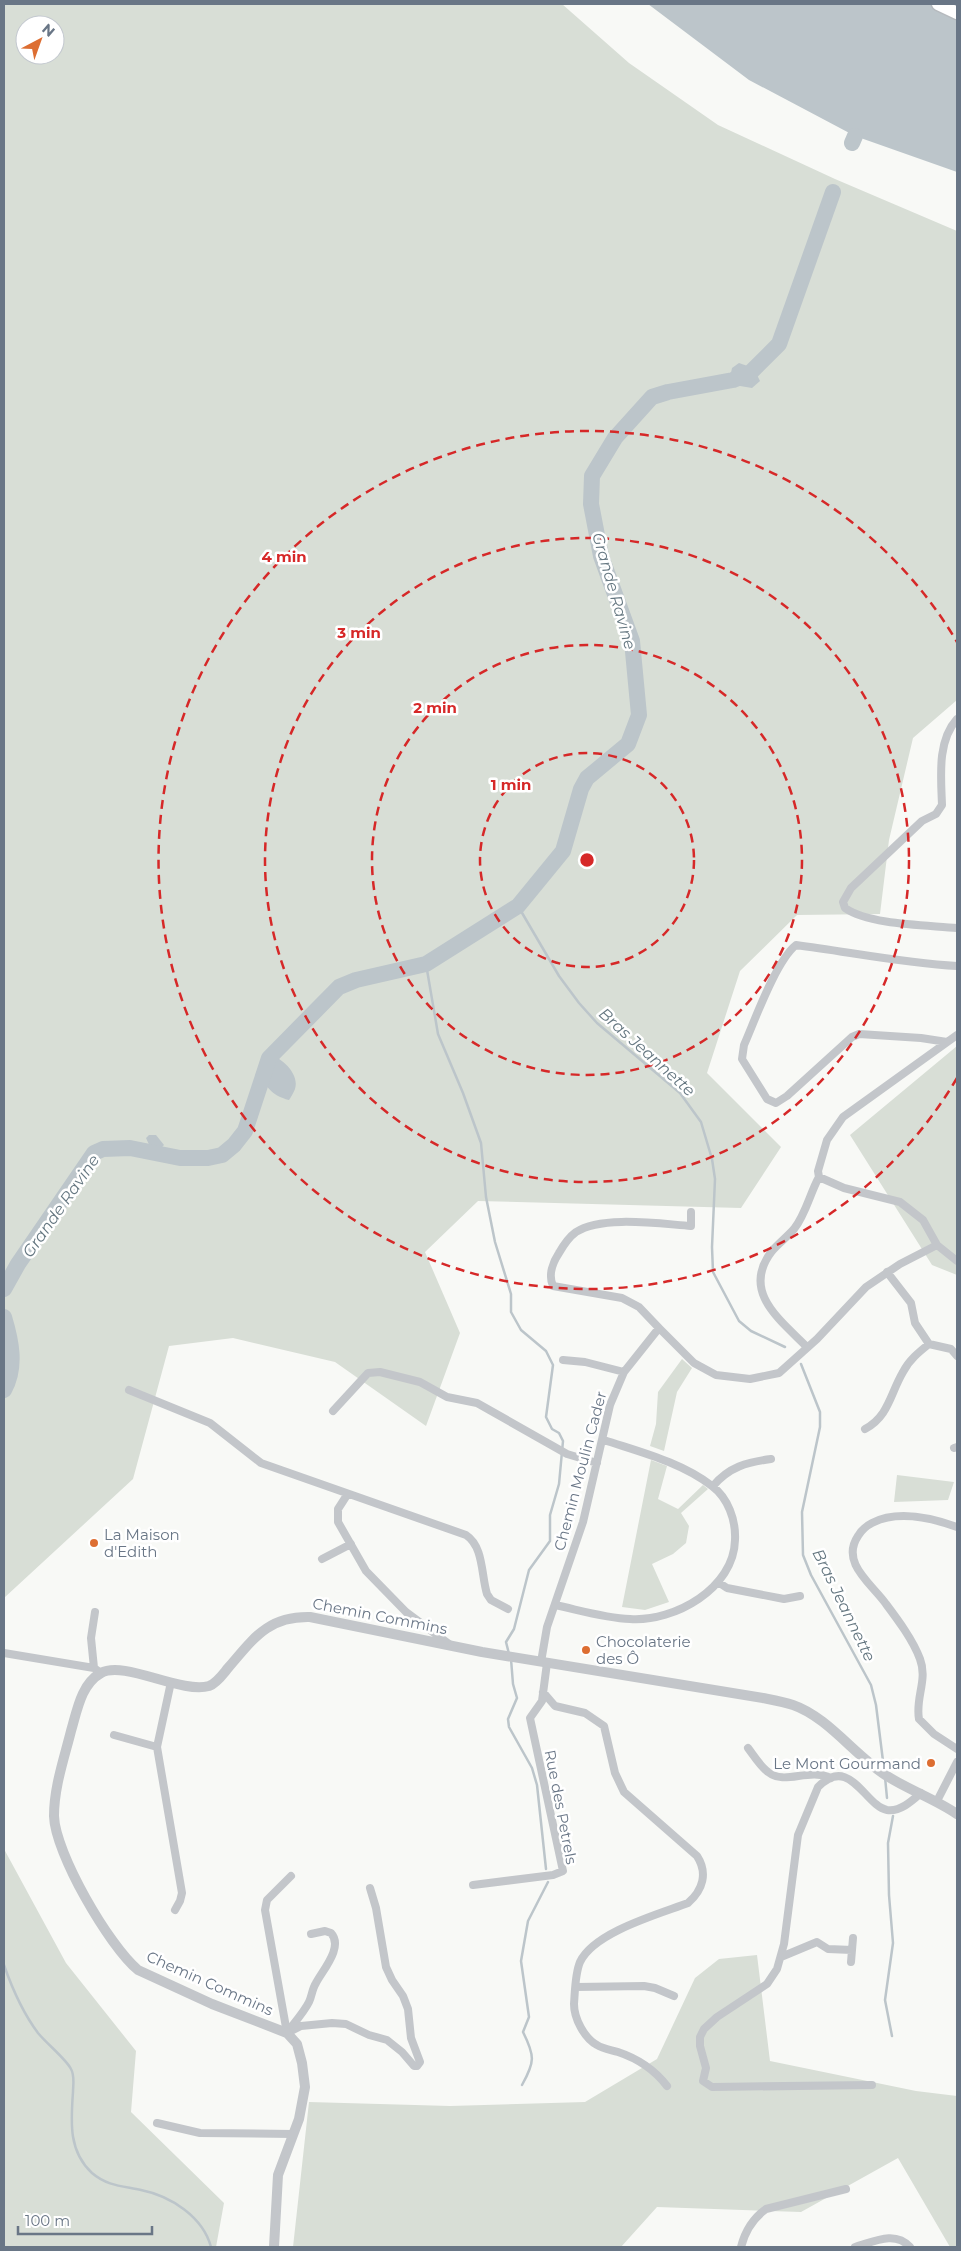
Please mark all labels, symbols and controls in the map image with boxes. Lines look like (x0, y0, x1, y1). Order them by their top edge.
north arrow (15, 15, 65, 65)
text: N (38, 20, 59, 41)
water label: Grande Ravine (588, 530, 640, 652)
text: 4 min (261, 547, 307, 566)
text: 3 min (336, 623, 381, 642)
text: 2 min (413, 698, 457, 717)
text: 1 min (491, 775, 531, 794)
centre of rings (578, 851, 596, 869)
water label: Bras Jeannette (595, 1004, 699, 1100)
water label: Grande Ravine (19, 1151, 103, 1261)
street label: Chemin Moulin Cader (550, 1389, 610, 1553)
place label: La Maison d'Edith (104, 1525, 180, 1561)
marker: La Maison d'Edith (88, 1537, 100, 1549)
water label: Bras Jeannette (809, 1546, 879, 1664)
street label: Chemin Commins (311, 1594, 449, 1638)
place label: Chocolaterie des Ô (596, 1632, 691, 1668)
marker: Chocolaterie des Ô (580, 1644, 592, 1656)
street label: Rue des Petrels (541, 1748, 581, 1866)
place label: Le Mont Gourmand (773, 1754, 921, 1773)
marker: Le Mont Gourmand (925, 1757, 937, 1769)
street label: Chemin Commins (144, 1946, 276, 2020)
scale bar (18, 2204, 151, 2236)
text: 100 m (25, 2211, 70, 2230)

